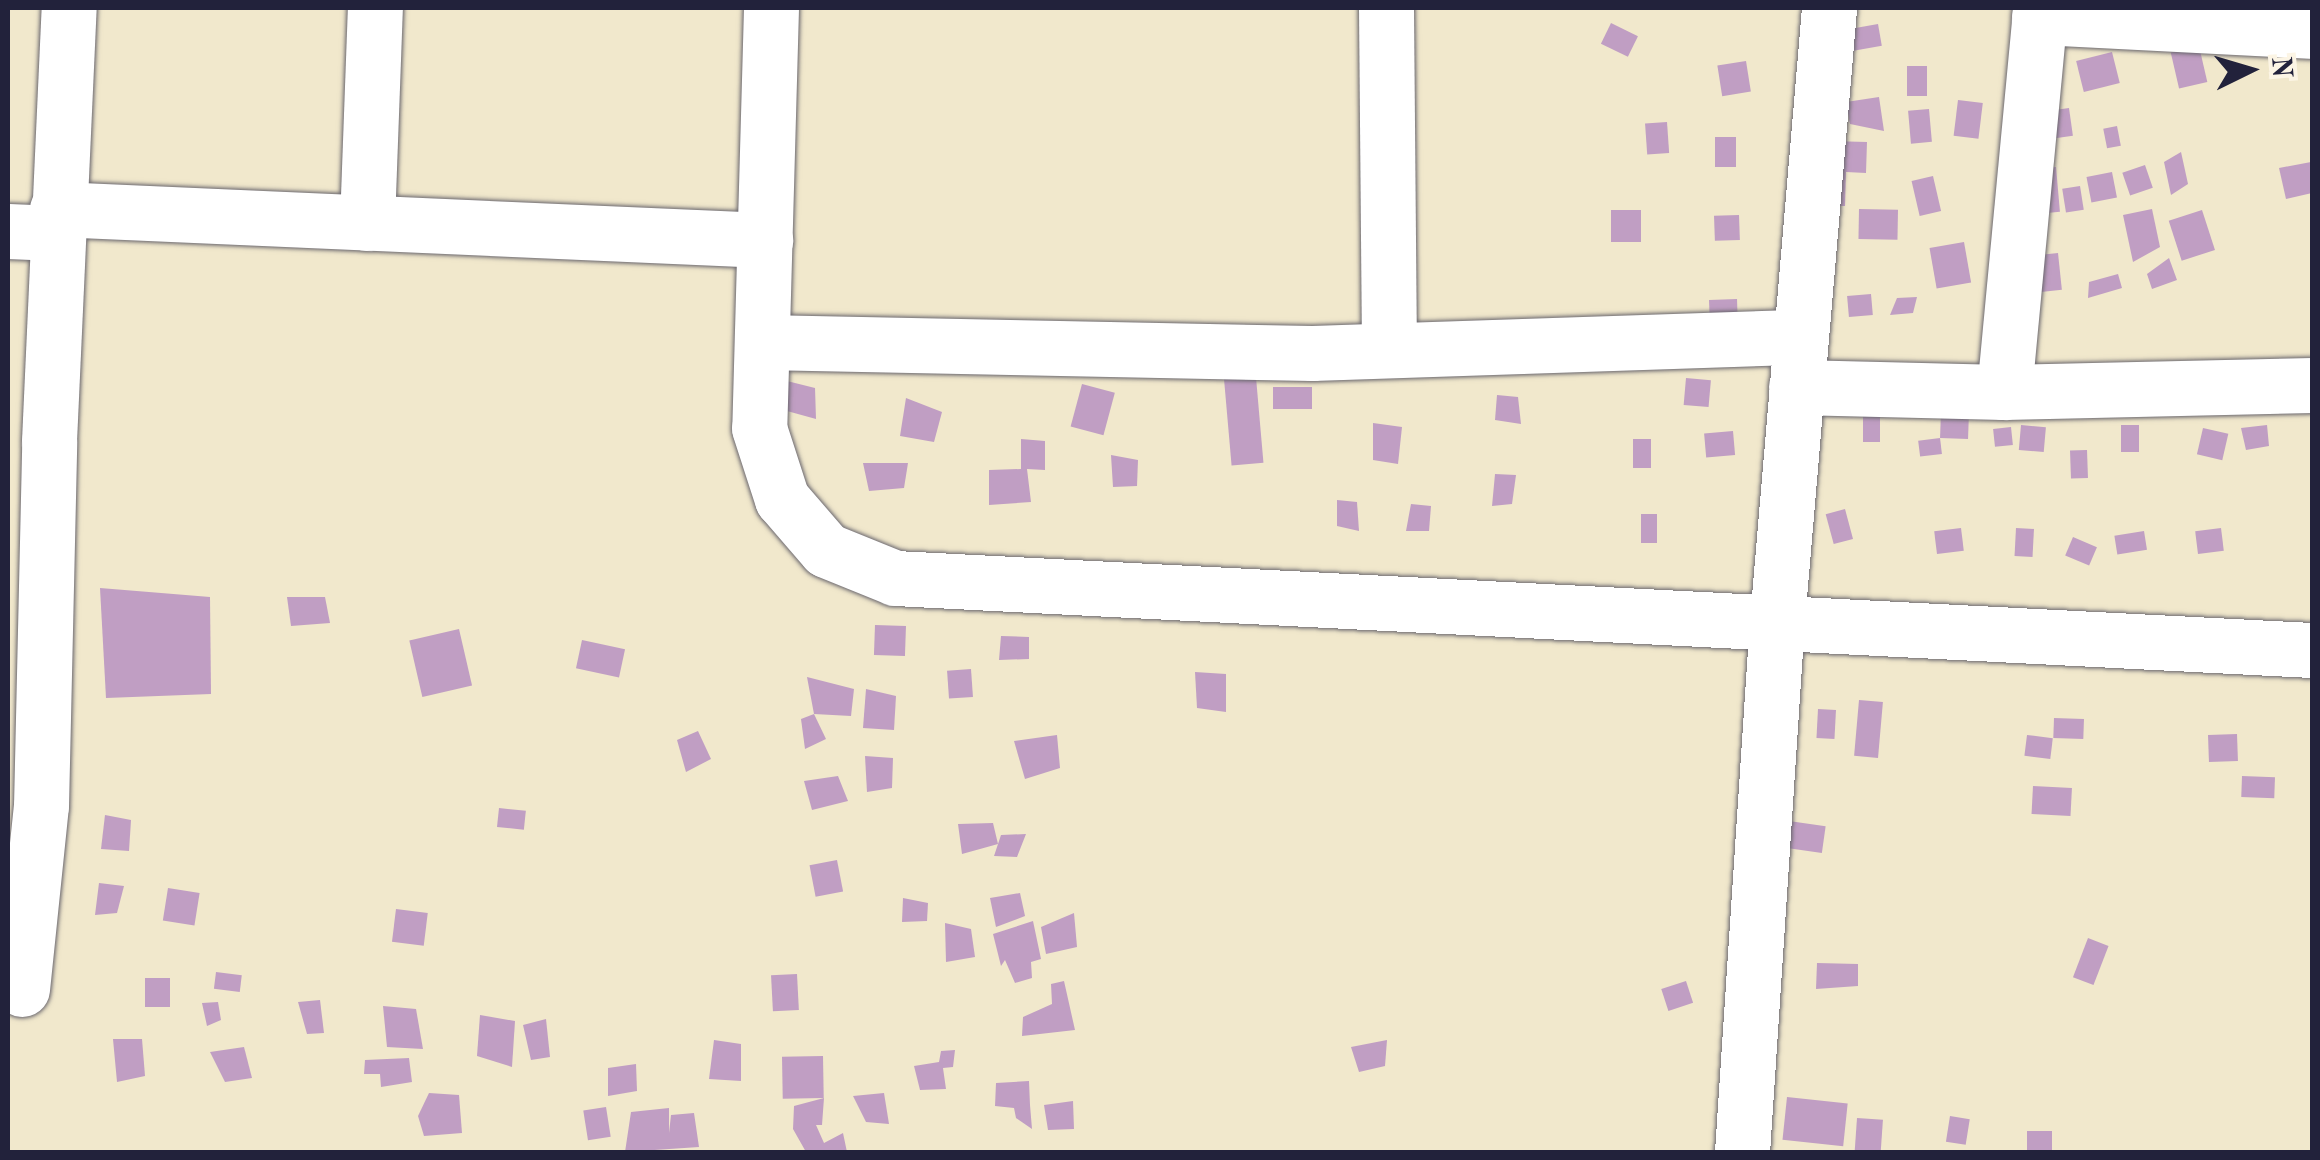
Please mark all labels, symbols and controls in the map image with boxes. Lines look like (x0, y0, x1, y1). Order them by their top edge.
north arrow (2200, 20, 2300, 120)
text: N (2265, 56, 2295, 79)

